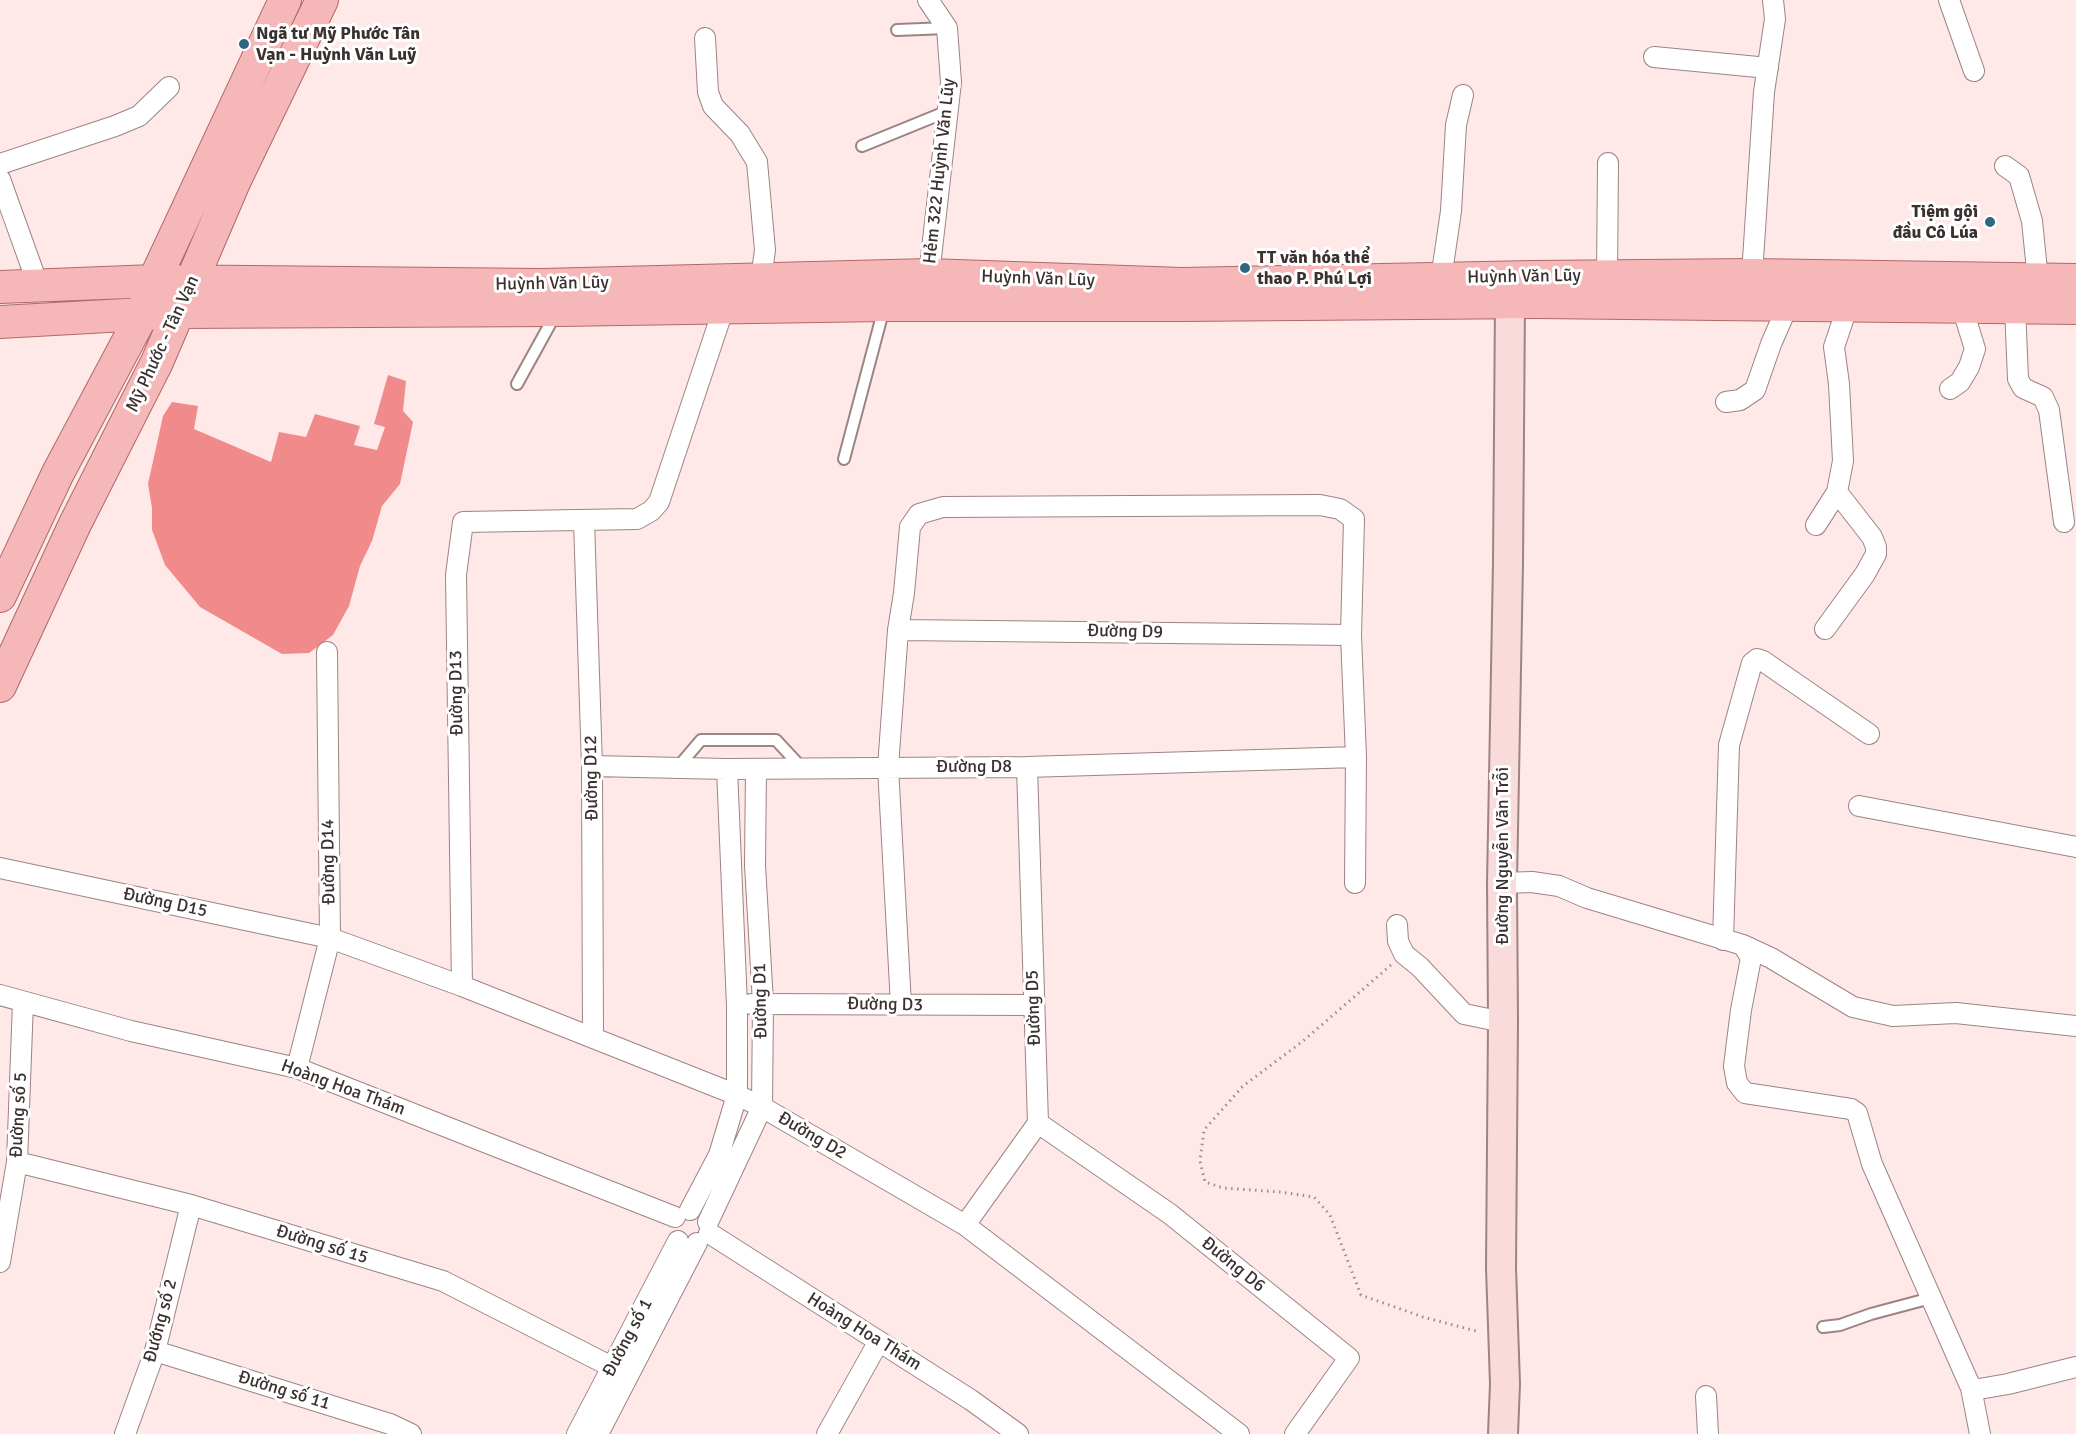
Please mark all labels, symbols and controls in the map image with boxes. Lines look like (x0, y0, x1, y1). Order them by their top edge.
place label: Ngã tư Mỹ Phước Tân Vạn - Huỳnh Văn Luỹ (256, 23, 420, 66)
marker: Ngã tư Mỹ Phước Tân Vạn - Huỳnh Văn Luỹ (237, 37, 251, 51)
street label: Hẻm 322 Huỳnh Văn Lũy (920, 77, 960, 265)
place label: Tiệm gội đầu Cô Lúa (1893, 201, 1978, 244)
marker: Tiệm gội đầu Cô Lúa (1983, 215, 1997, 229)
place label: TT văn hóa thể thao P. Phú Lợi (1257, 247, 1372, 290)
marker: TT văn hóa thể thao P. Phú Lợi (1238, 261, 1252, 275)
street label: Huỳnh Văn Lũy (1467, 265, 1581, 289)
street label: Huỳnh Văn Lũy (981, 266, 1095, 292)
street label: Mỹ Phước - Tân Vạn (122, 272, 204, 416)
street label: Huỳnh Văn Lũy (495, 272, 609, 296)
street label: Đường D9 (1087, 621, 1163, 643)
street label: Đường D13 (445, 650, 469, 736)
street label: Đường D12 (580, 735, 604, 821)
street label: Đường D8 (936, 756, 1012, 778)
street label: Đường Nguyễn Văn Trỗi (1492, 767, 1514, 945)
street label: Đường D14 (317, 819, 341, 905)
street label: Đường D15 (121, 884, 209, 922)
street label: Đường D1 (750, 963, 772, 1039)
street label: Đường D5 (1022, 970, 1046, 1046)
street label: Đường D3 (847, 994, 923, 1016)
street label: Hoàng Hoa Thám (278, 1056, 408, 1120)
street label: Đường số 5 (6, 1072, 32, 1158)
street label: Đường D2 (774, 1108, 850, 1164)
street label: Đường số 15 (273, 1221, 371, 1269)
street label: Đường D6 (1197, 1233, 1269, 1297)
street label: Đướng số 2 (140, 1277, 182, 1365)
street label: Hoàng Hoa Thám (803, 1288, 925, 1376)
street label: Đường số 1 (598, 1295, 658, 1381)
street label: Đường số 11 (235, 1367, 333, 1415)

